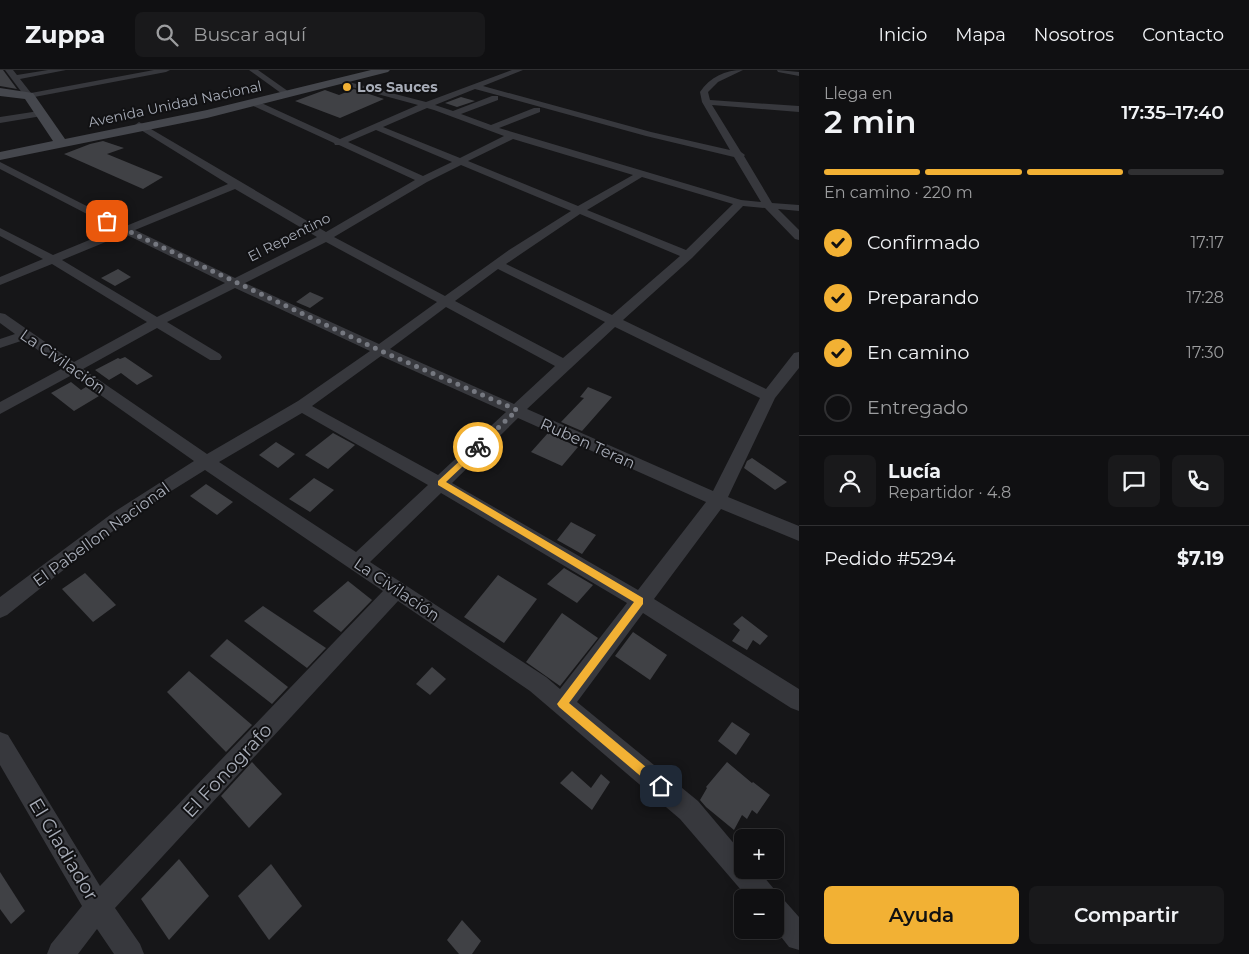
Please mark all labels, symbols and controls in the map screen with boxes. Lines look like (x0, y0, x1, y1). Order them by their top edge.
search box (135, 12, 485, 57)
text: Zuppa (25, 20, 105, 49)
icon: search (153, 21, 181, 49)
text: Buscar aquí (193, 23, 306, 46)
text: Inicio (879, 24, 927, 46)
text: Mapa (955, 24, 1006, 46)
text: Nosotros (1034, 24, 1114, 46)
text: Contacto (1142, 24, 1224, 46)
street label: Avenida Unidad Nacional (87, 77, 263, 131)
place label: Los Sauces (357, 78, 438, 96)
marker: Los Sauces (341, 81, 353, 93)
text: Llega en (824, 84, 892, 103)
text: 17:35–17:40 (1121, 101, 1224, 124)
text: 2 min (824, 102, 916, 141)
text: En camino · 220 m (824, 183, 973, 202)
pin (86, 200, 128, 242)
icon: bag (93, 207, 121, 235)
street label: El Repentino (245, 208, 334, 266)
icon: check (824, 229, 852, 257)
text: Confirmado (867, 231, 980, 254)
text: 17:17 (1191, 233, 1224, 252)
icon: check (824, 284, 852, 312)
text: Preparando (867, 286, 979, 309)
text: 17:28 (1186, 288, 1224, 307)
street label: La Civilación (17, 325, 109, 398)
icon: check (824, 339, 852, 367)
text: En camino (867, 341, 969, 364)
text: 17:30 (1186, 343, 1224, 362)
text: Entregado (867, 396, 968, 419)
street label: Ruben Teran (537, 414, 638, 473)
courier (453, 422, 503, 472)
icon: bike (464, 433, 492, 461)
button: person (824, 455, 876, 507)
button: chat (1108, 455, 1160, 507)
button: phone (1172, 455, 1224, 507)
text: Lucía (888, 460, 941, 483)
street label: El Pabellon Nacional (29, 478, 173, 590)
text: Repartidor · 4.8 (888, 483, 1011, 502)
text: Pedido #5294 (824, 547, 955, 570)
text: $7.19 (1177, 547, 1224, 570)
street label: La Civilación (350, 554, 443, 625)
street label: El Fonografo (178, 718, 277, 822)
pin (640, 765, 682, 807)
icon: home (647, 772, 675, 800)
street label: El Gladiador (24, 794, 103, 905)
map controls (734, 829, 784, 939)
button: + (734, 829, 784, 879)
button: Ayuda (824, 886, 1019, 944)
button: Compartir (1029, 886, 1224, 944)
button: − (734, 889, 784, 939)

